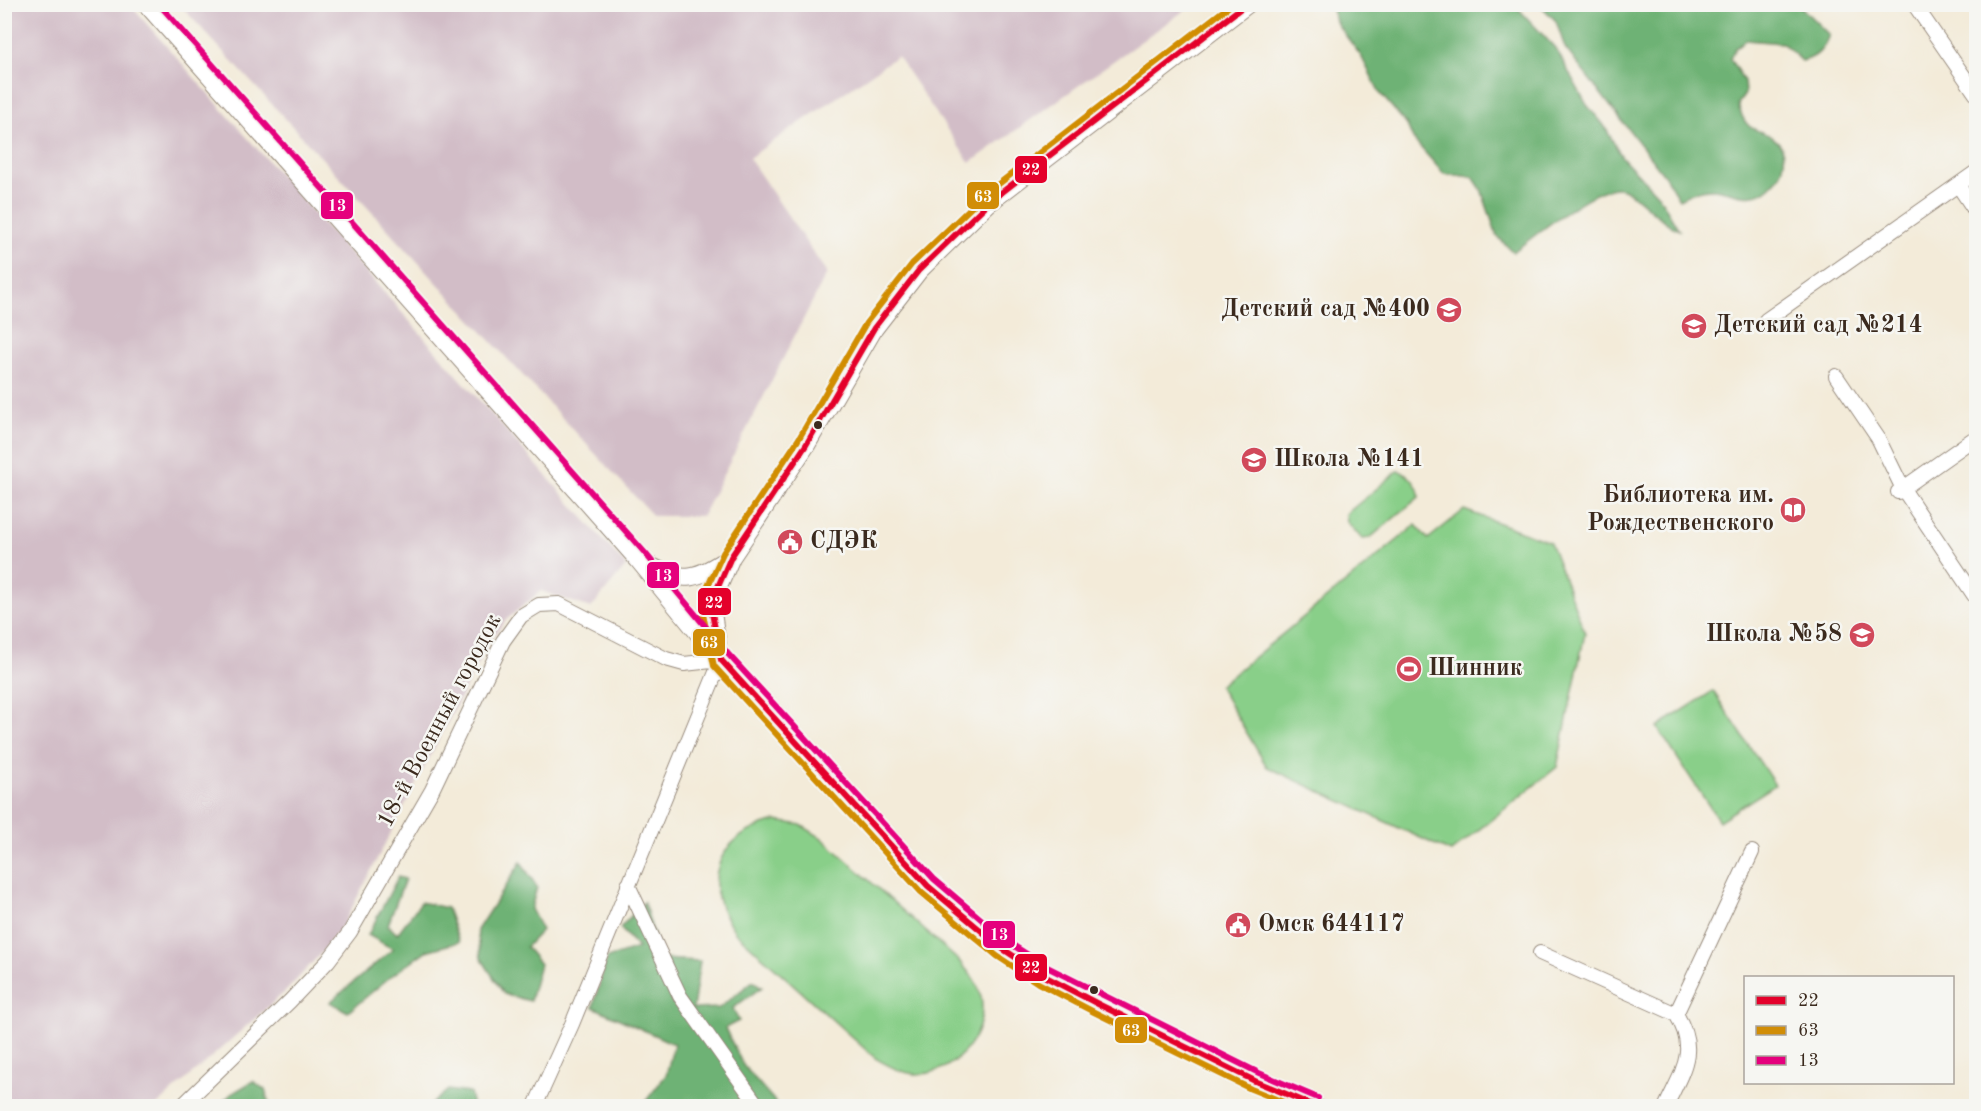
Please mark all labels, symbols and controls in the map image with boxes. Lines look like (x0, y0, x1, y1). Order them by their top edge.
line badge: 22 (1014, 155, 1048, 184)
text: 22 (1022, 163, 1040, 179)
line badge: 63 (966, 181, 1000, 210)
text: 63 (974, 190, 992, 206)
line badge: 13 (320, 191, 354, 220)
text: 13 (328, 199, 346, 215)
school or university icon: Детский сад №400 (1434, 295, 1464, 325)
place label: Детский сад №400 (1221, 298, 1430, 322)
school or university icon: Детский сад №214 (1679, 311, 1709, 341)
place label: Детский сад №214 (1714, 314, 1923, 338)
unlabelled marker (812, 419, 824, 431)
school or university icon: Школа №141 (1239, 445, 1269, 475)
place label: Школа №141 (1274, 448, 1424, 472)
place label: Библиотека им. Рождественского (1587, 484, 1774, 536)
library icon: Библиотека им. Рождественского (1778, 495, 1808, 525)
public building icon: СДЭК (775, 527, 805, 557)
place label: СДЭК (810, 530, 878, 554)
line badge: 13 (646, 561, 680, 589)
text: 13 (654, 569, 672, 585)
line badge: 22 (697, 587, 732, 616)
text: 22 (705, 596, 723, 612)
street label: 18-й Военный городок (374, 610, 506, 832)
school or university icon: Школа №58 (1847, 620, 1877, 650)
place label: Школа №58 (1706, 622, 1842, 647)
line badge: 63 (692, 628, 726, 657)
text: 63 (700, 636, 718, 652)
sports icon: Шинник (1394, 654, 1424, 684)
place label: Шинник (1428, 657, 1523, 681)
public building icon: Омск 644117 (1223, 910, 1253, 940)
place label: Омск 644117 (1258, 913, 1405, 937)
line badge: 13 (982, 920, 1016, 949)
text: 13 (990, 928, 1008, 944)
line badge: 22 (1014, 953, 1048, 982)
text: 22 (1022, 961, 1040, 977)
legend (1744, 976, 1954, 1084)
unlabelled marker (1088, 984, 1100, 996)
text: 22 (1798, 992, 1819, 1010)
line badge: 63 (1114, 1016, 1148, 1044)
text: 63 (1798, 1022, 1819, 1040)
text: 63 (1122, 1024, 1140, 1040)
text: 13 (1798, 1052, 1819, 1070)

